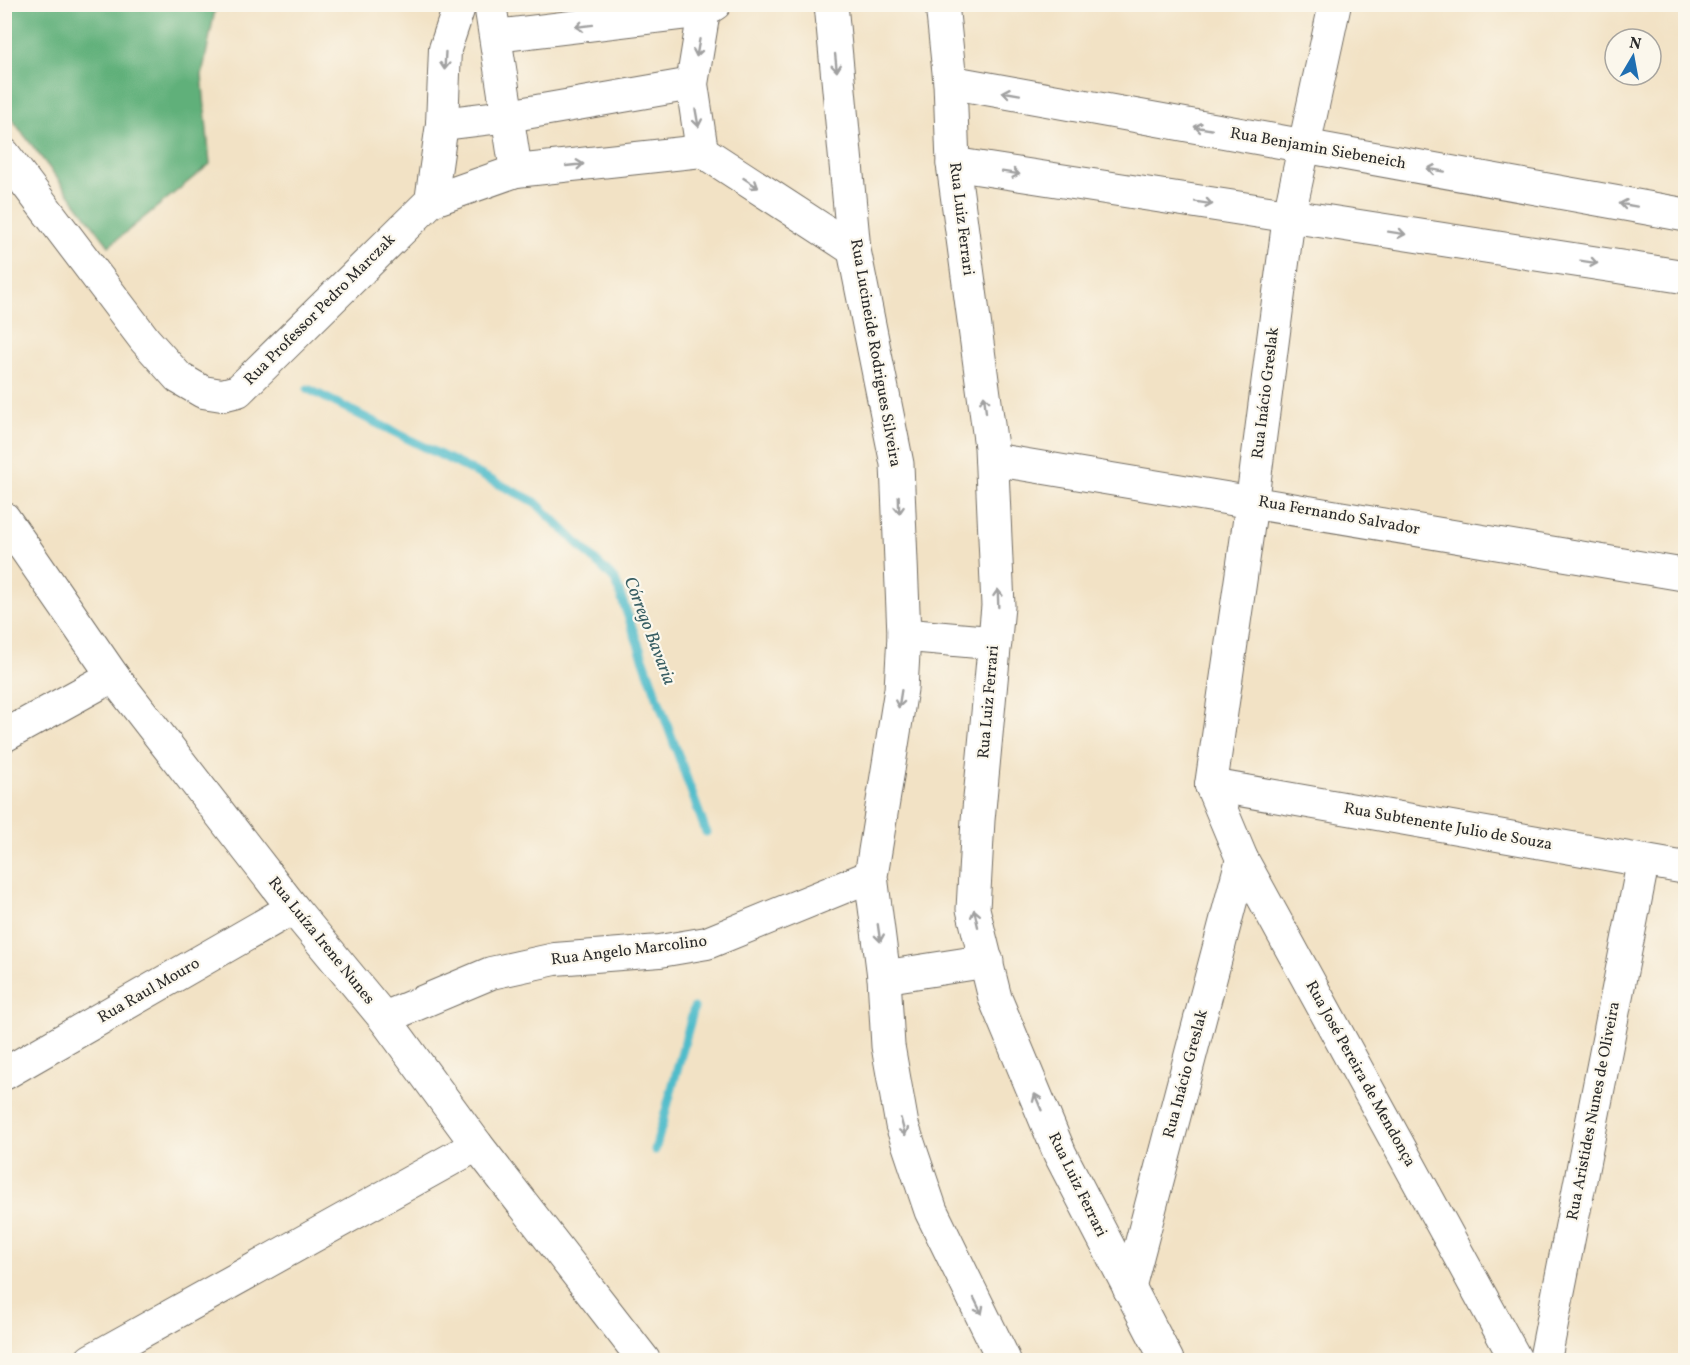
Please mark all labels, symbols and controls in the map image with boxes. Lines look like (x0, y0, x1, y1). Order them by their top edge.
one-way arrow (574, 20, 594, 31)
north arrow (1603, 27, 1663, 87)
text: N (1628, 32, 1643, 56)
one-way arrow (692, 37, 703, 57)
one-way arrow (439, 50, 450, 70)
one-way arrow (831, 52, 842, 72)
one-way arrow (1002, 87, 1021, 98)
one-way arrow (691, 107, 702, 127)
one-way arrow (1193, 122, 1213, 133)
street label: Rua Benjamin Siebeneich (1228, 123, 1408, 175)
one-way arrow (564, 159, 584, 170)
street label: Rua Luiz Ferrari (943, 161, 979, 277)
one-way arrow (1427, 164, 1446, 175)
one-way arrow (1001, 168, 1021, 179)
one-way arrow (743, 177, 759, 189)
one-way arrow (1194, 197, 1213, 208)
one-way arrow (1619, 199, 1638, 210)
one-way arrow (1386, 227, 1406, 238)
street label: Rua Professor Pedro Marczak (239, 229, 401, 391)
street label: Rua Lucineide Rodrigues Silveira (844, 237, 906, 469)
one-way arrow (1579, 257, 1599, 268)
street label: Rua Inácio Greslak (1247, 326, 1285, 460)
one-way arrow (979, 394, 990, 414)
street label: Rua Fernando Salvador (1257, 491, 1422, 541)
one-way arrow (893, 494, 904, 514)
water label: Córrego Bavaria (617, 573, 681, 689)
one-way arrow (992, 588, 1003, 608)
street label: Rua Luiz Ferrari (973, 644, 1005, 760)
one-way arrow (894, 689, 905, 709)
street label: Rua Subtenente Julio de Souza (1342, 798, 1554, 856)
street label: Rua Luíza Irene Nunes (263, 873, 379, 1010)
one-way arrow (969, 908, 981, 927)
one-way arrow (874, 923, 885, 943)
street label: Rua Angelo Marcolino (550, 931, 708, 971)
street label: Rua Raul Mouro (94, 953, 204, 1029)
street label: Rua José Pereira de Mendonça (1300, 977, 1420, 1171)
street label: Rua Aristides Nunes de Oliveira (1562, 1000, 1626, 1222)
street label: Rua Inácio Greslak (1158, 1007, 1214, 1141)
one-way arrow (1032, 1093, 1043, 1111)
one-way arrow (898, 1117, 910, 1136)
street label: Rua Luiz Ferrari (1042, 1129, 1112, 1241)
one-way arrow (972, 1297, 984, 1315)

